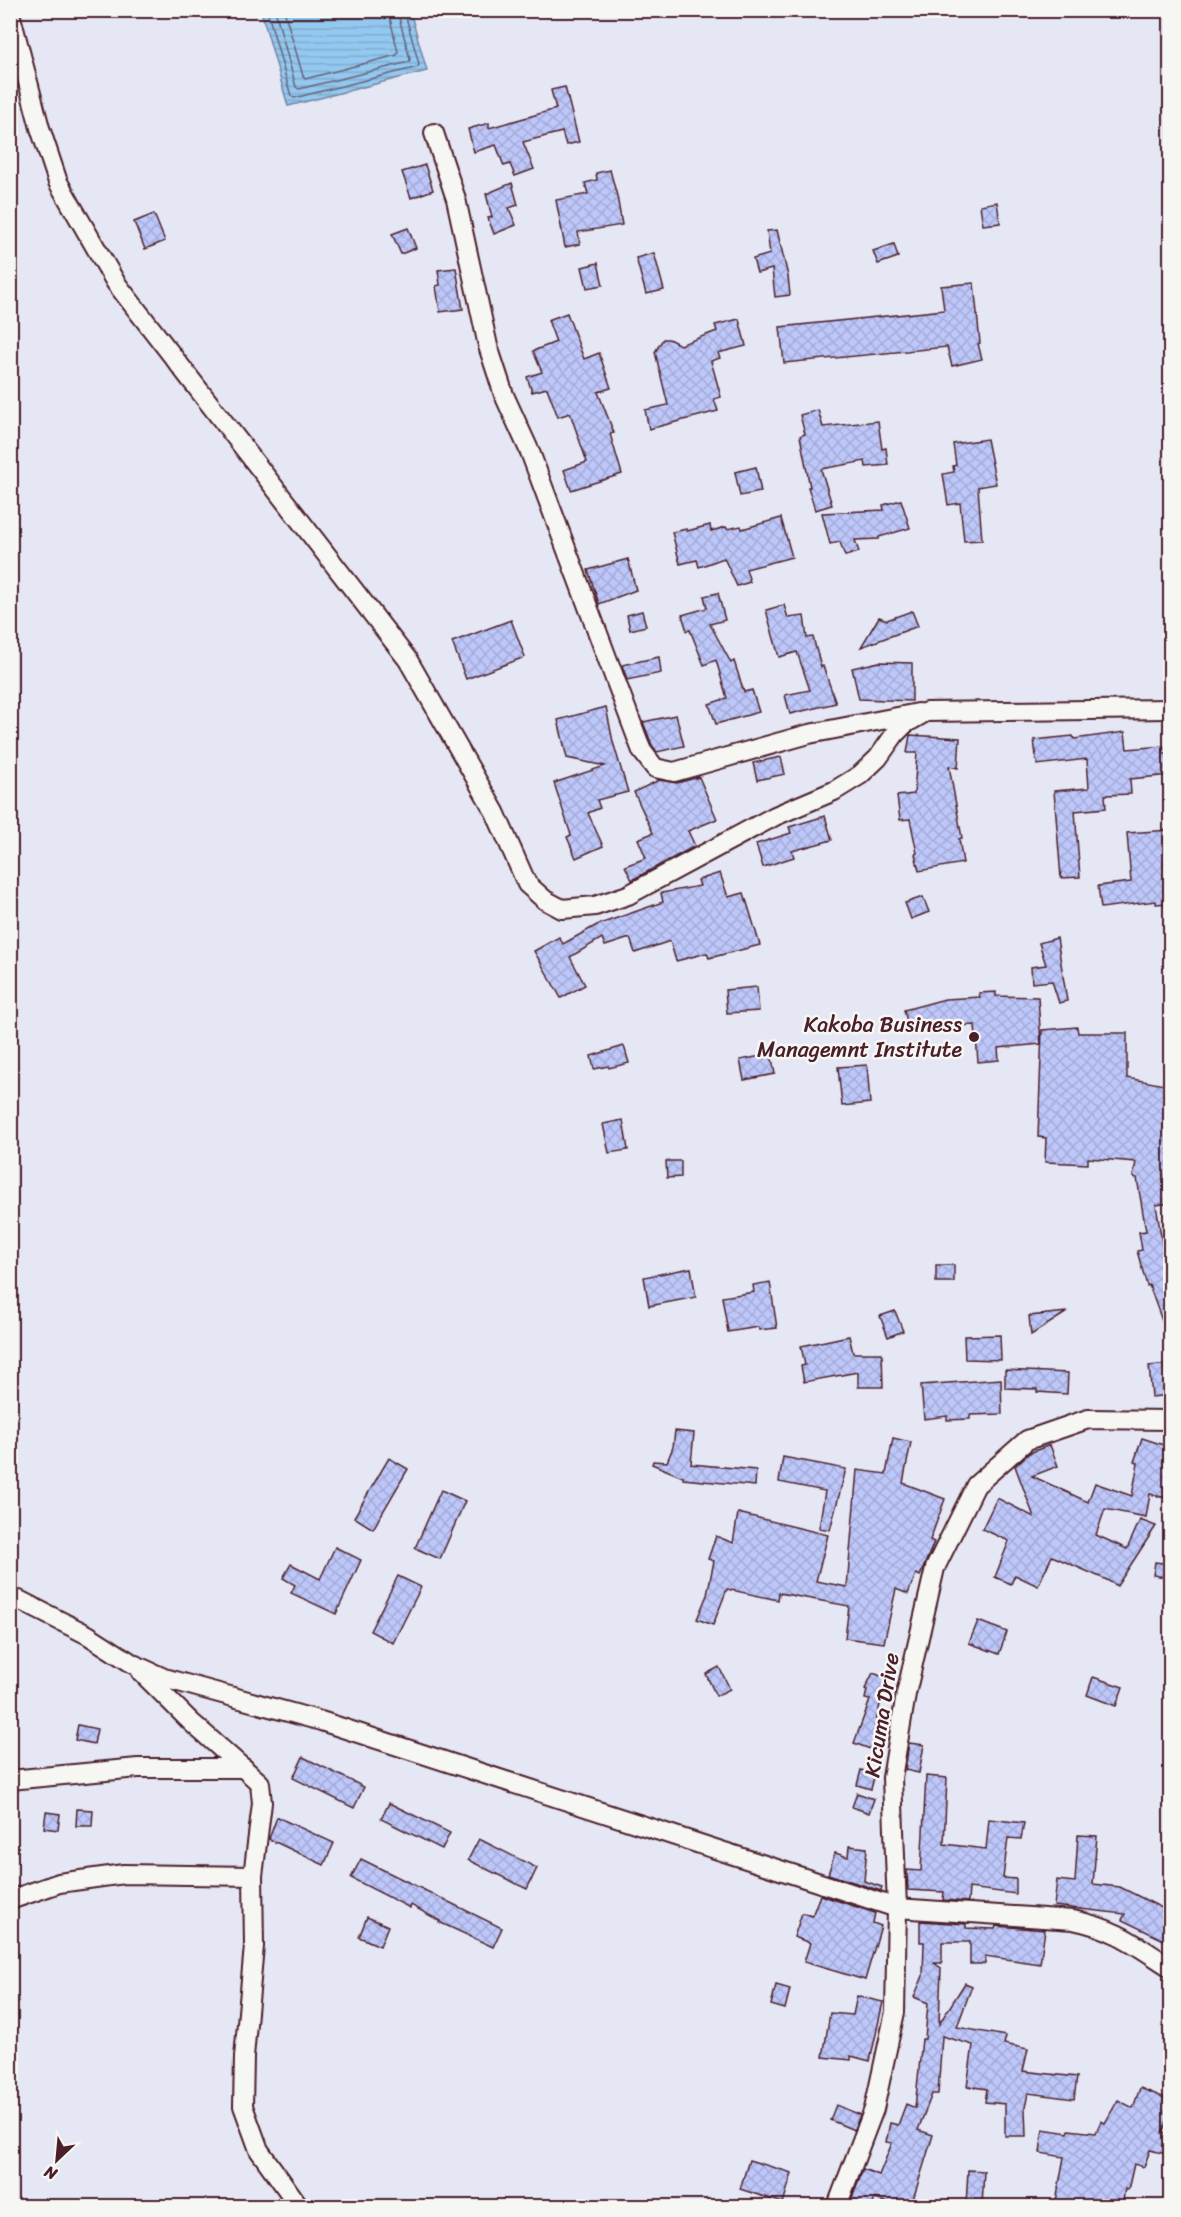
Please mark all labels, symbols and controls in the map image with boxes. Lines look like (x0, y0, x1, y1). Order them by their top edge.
place label: Kakoba Business Managemnt Institute (757, 1005, 962, 1069)
marker: Kakoba Business Managemnt Institute (967, 1030, 981, 1044)
street label: Kicuma Drive (852, 1650, 911, 1780)
north arrow (27, 2130, 87, 2190)
text: N (38, 2157, 63, 2189)

